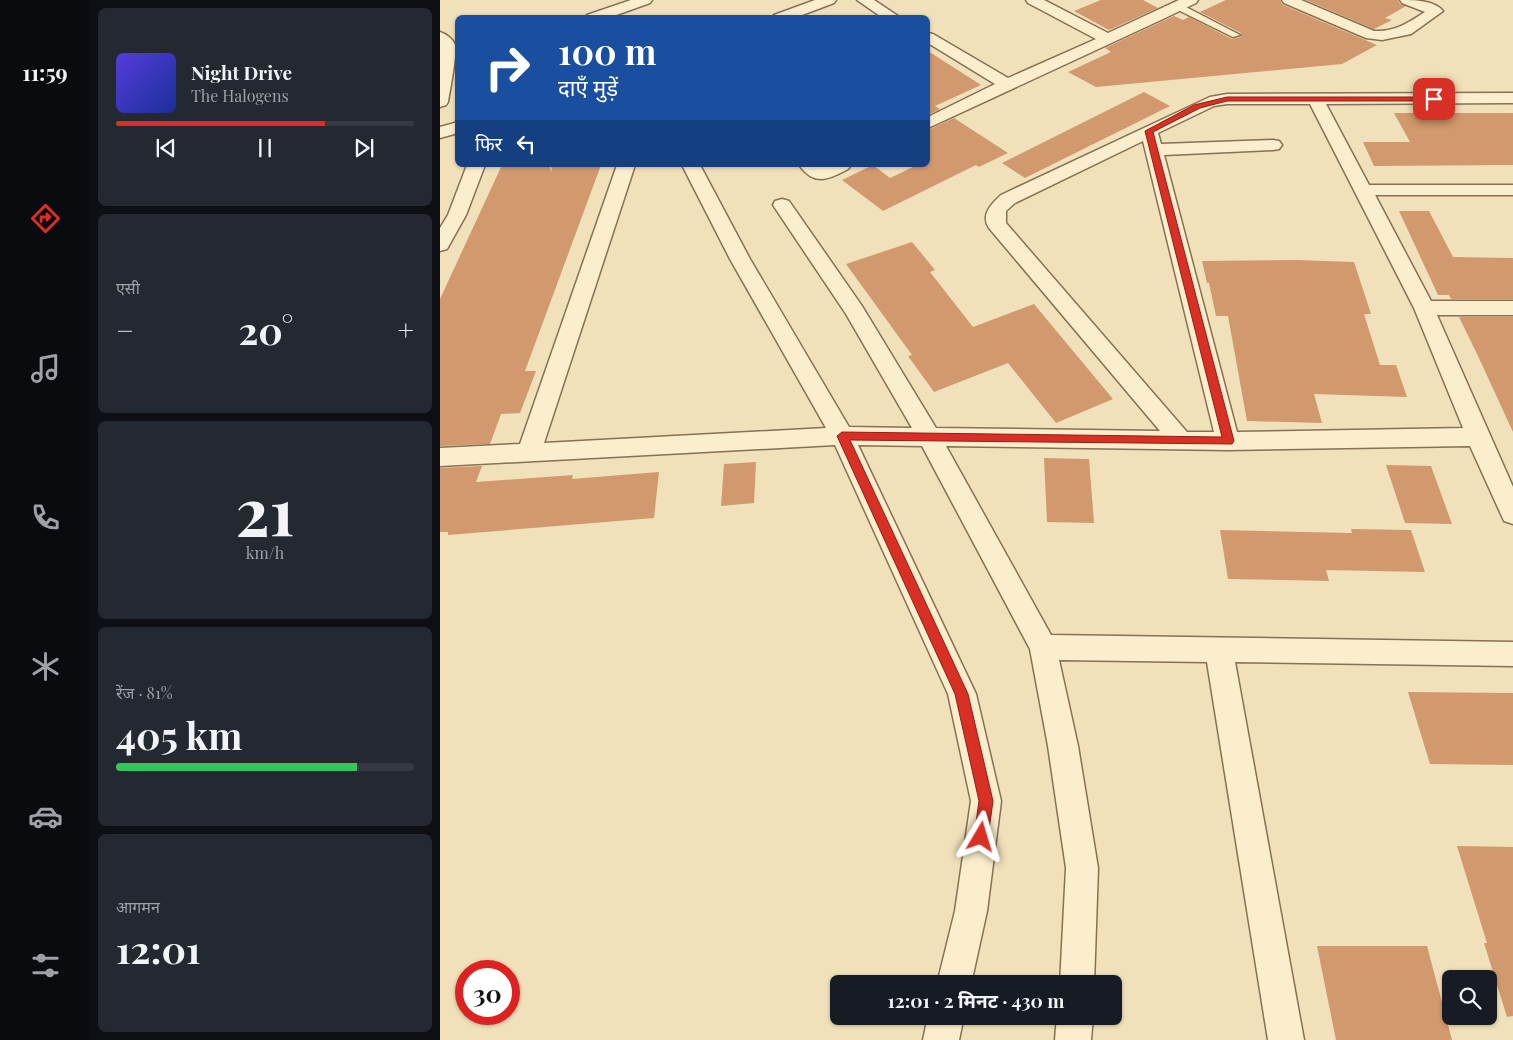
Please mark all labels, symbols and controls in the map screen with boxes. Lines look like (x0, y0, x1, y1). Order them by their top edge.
text: 100 m (558, 27, 656, 74)
icon: right (475, 35, 540, 100)
text: 11:59 (22, 57, 68, 87)
text: Night Drive (191, 59, 292, 85)
text: दाएँ मुड़ें (558, 72, 618, 102)
pin (1413, 78, 1455, 120)
text: The Halogens (191, 85, 289, 106)
icon: arrive (1420, 85, 1448, 113)
text: फिर (475, 130, 502, 156)
icon: left (512, 130, 540, 158)
icon: previous (152, 134, 180, 162)
icon: pause (251, 134, 279, 162)
icon: next (350, 134, 378, 162)
icon: directions (28, 201, 63, 236)
text: एसी (116, 277, 140, 298)
text: 20° (238, 304, 293, 355)
text: − (116, 311, 134, 348)
text: + (398, 311, 414, 348)
icon: music (28, 351, 63, 386)
text: 21 (236, 466, 294, 552)
icon: phone (28, 500, 63, 535)
text: km/h (246, 542, 284, 563)
icon: climate (28, 649, 63, 684)
text: रेंज · 81% (116, 682, 173, 703)
text: 405 km (116, 709, 242, 760)
icon: car (28, 799, 63, 834)
position arrow (954, 810, 1006, 862)
text: आगमन (116, 896, 160, 917)
text: 12:01 (116, 923, 201, 974)
icon: filters (28, 948, 63, 983)
speed limit sign: 30 (455, 960, 520, 1025)
map controls (1442, 970, 1497, 1025)
button: search (1442, 970, 1497, 1025)
text: 12:01 · 2 मिनट · 430 m (888, 987, 1064, 1013)

